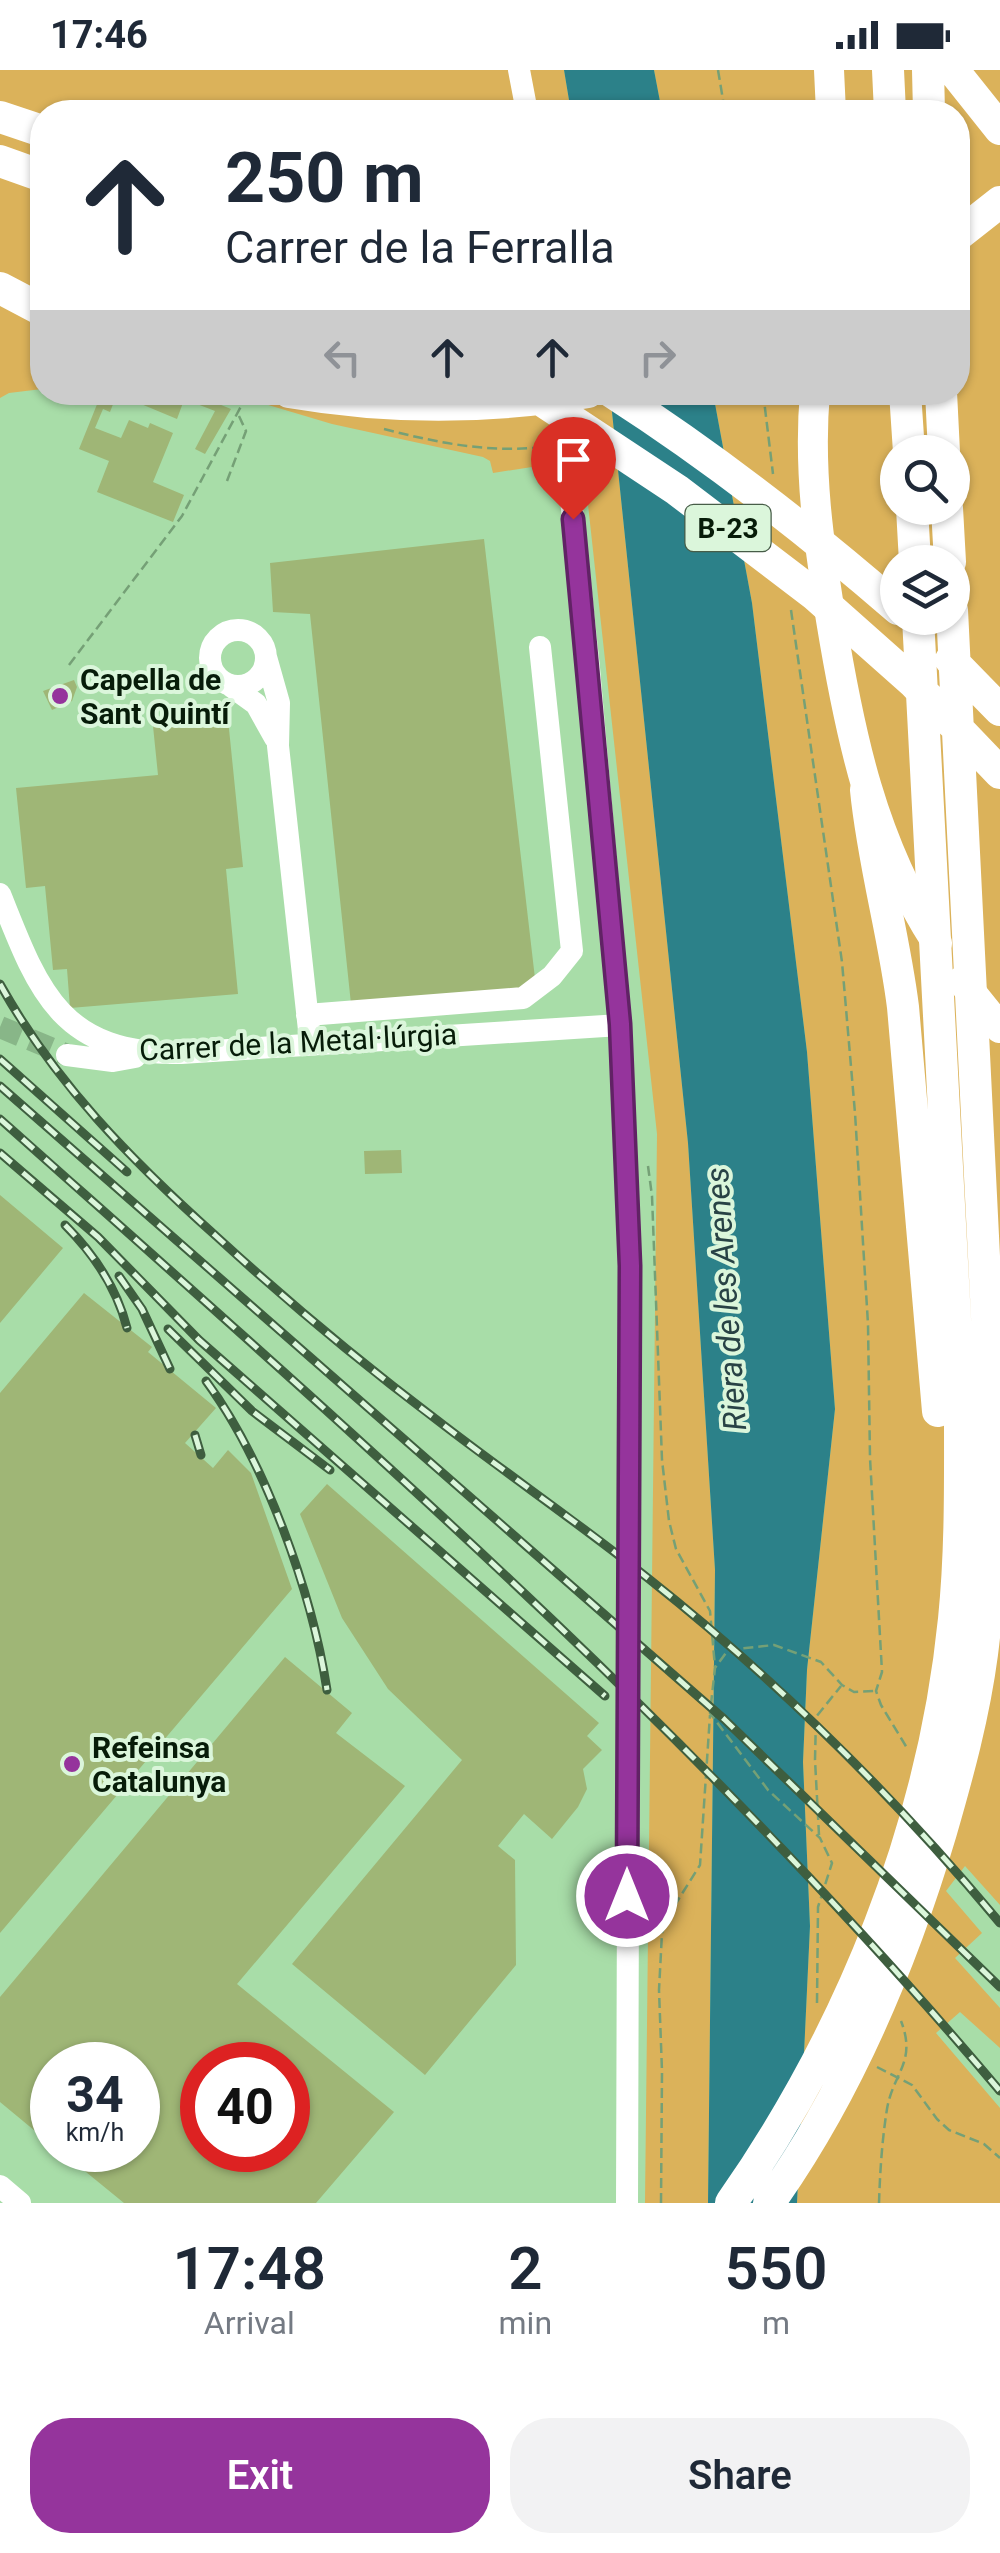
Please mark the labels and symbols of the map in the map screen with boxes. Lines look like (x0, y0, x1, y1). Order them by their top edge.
pin (531, 417, 616, 520)
road number: B-23 (686, 505, 770, 551)
place label: Capella de Sant Quintí (80, 662, 231, 731)
marker: Capella de Sant Quintí (49, 685, 71, 707)
street label: Carrer de la Metal·lúrgia (138, 1016, 458, 1068)
water label: Riera de les Arenes (698, 1166, 754, 1432)
place label: Refeinsa Catalunya (92, 1730, 226, 1799)
marker: Refeinsa Catalunya (61, 1753, 83, 1775)
position arrow (575, 1844, 679, 1948)
speed limit sign: 40 (180, 2042, 310, 2172)

